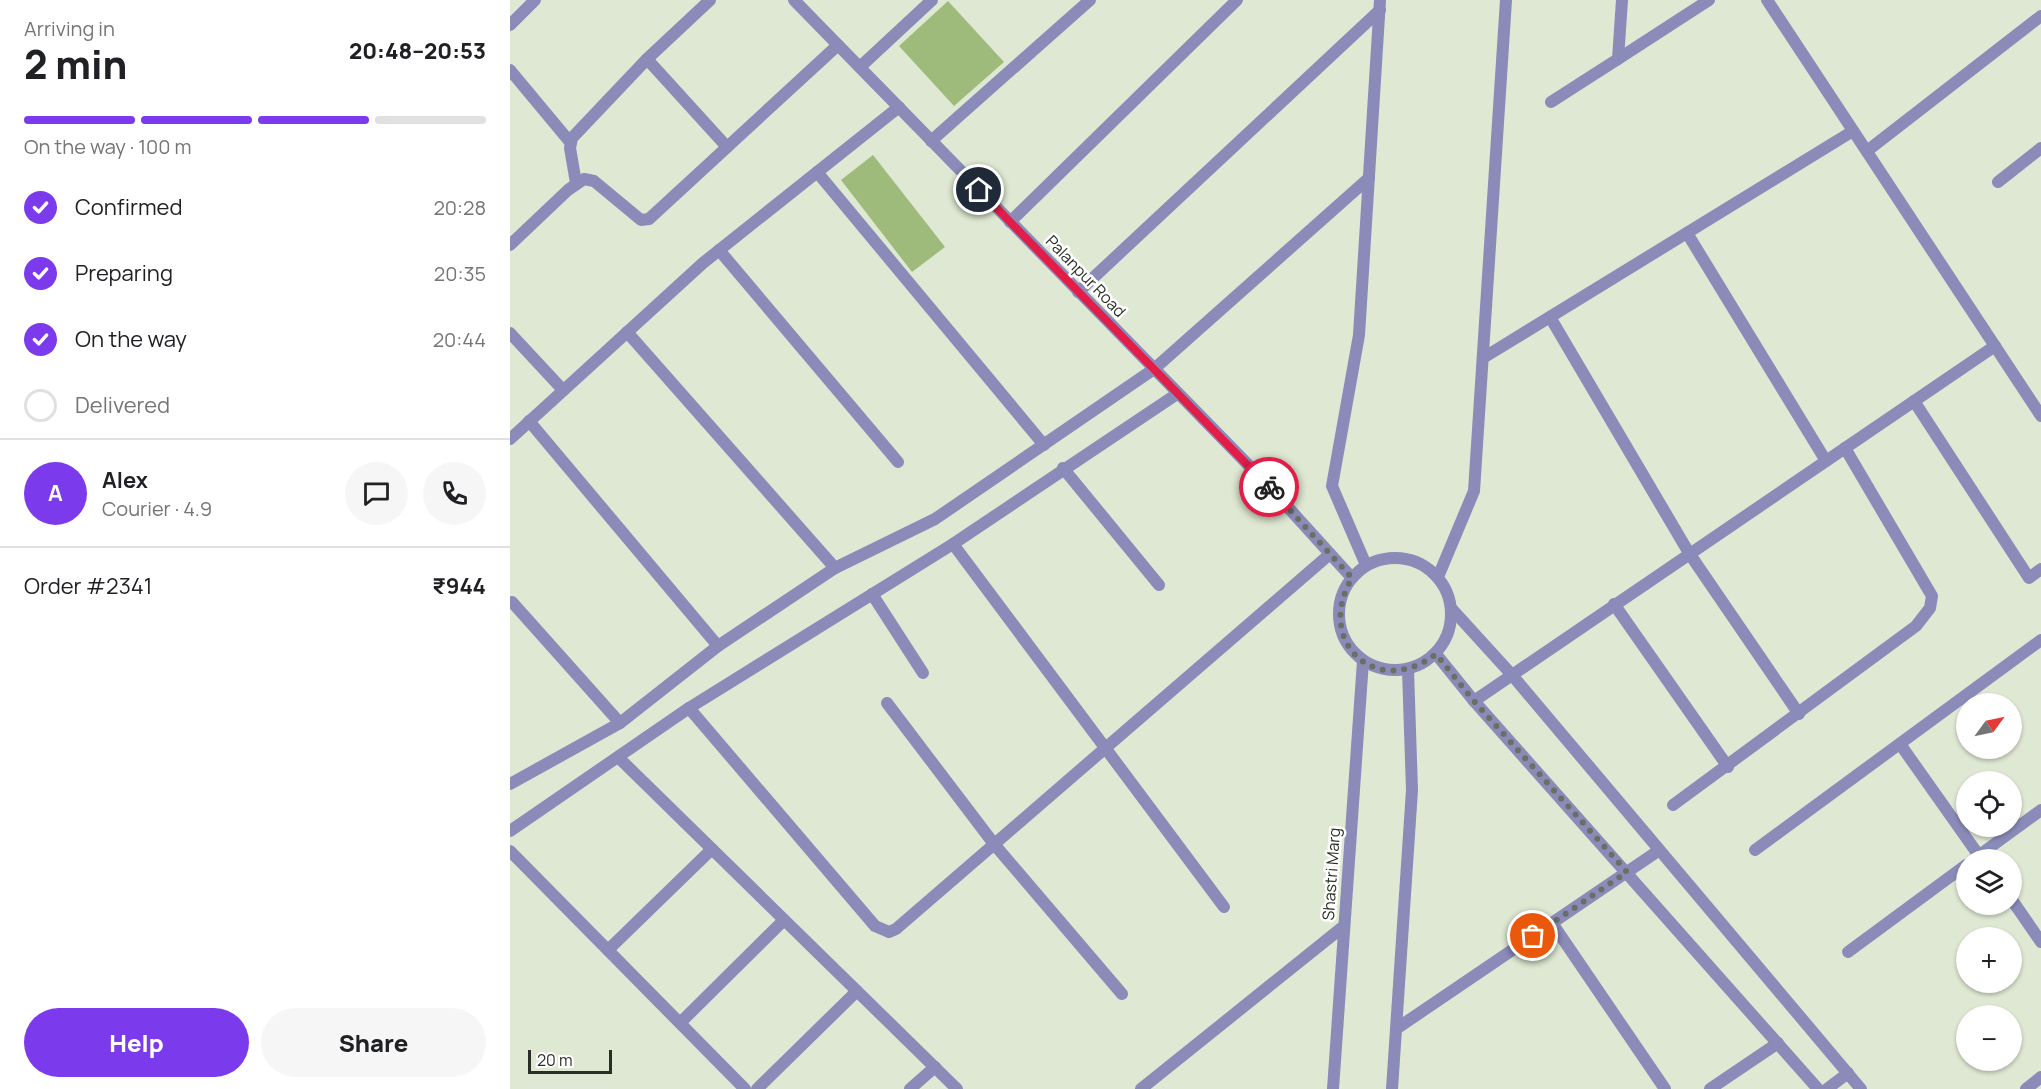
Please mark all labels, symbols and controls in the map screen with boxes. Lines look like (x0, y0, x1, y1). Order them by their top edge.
text: Arriving in (24, 15, 115, 42)
text: 20:48–20:53 (349, 36, 486, 66)
text: 2 min (24, 37, 127, 91)
text: On the way · 100 m (24, 133, 191, 160)
pin (953, 164, 1004, 215)
icon: home (962, 173, 995, 206)
icon: check (24, 191, 57, 224)
text: Confirmed (75, 192, 183, 222)
text: 20:28 (433, 194, 486, 221)
street label: Palanpur Road (1041, 230, 1131, 322)
icon: check (24, 257, 57, 290)
text: Preparing (75, 258, 173, 288)
text: 20:35 (434, 260, 486, 287)
icon: check (24, 323, 57, 356)
text: On the way (75, 324, 187, 354)
text: 20:44 (433, 326, 486, 353)
text: Delivered (75, 390, 170, 420)
courier (1239, 457, 1299, 517)
button: chat (345, 462, 408, 525)
button: phone (423, 462, 486, 525)
text: Alex (102, 465, 148, 495)
icon: bike (1253, 471, 1286, 504)
text: A (48, 478, 63, 508)
text: Courier · 4.9 (102, 495, 212, 522)
text: Order #2341 (24, 571, 152, 601)
text: ₹944 (432, 571, 486, 601)
north arrow (1956, 693, 2022, 759)
map controls (1956, 693, 2022, 1071)
button: locate (1956, 771, 2022, 837)
street label: Shastri Marg (1317, 827, 1345, 921)
button: layers (1956, 849, 2022, 915)
pin (1507, 910, 1558, 961)
icon: bag (1516, 919, 1549, 952)
button: + (1956, 927, 2022, 993)
button: − (1956, 1005, 2022, 1071)
button: Help (24, 1008, 249, 1077)
button: Share (261, 1008, 486, 1077)
scale bar (528, 1047, 612, 1074)
text: 20 m (537, 1049, 573, 1071)

